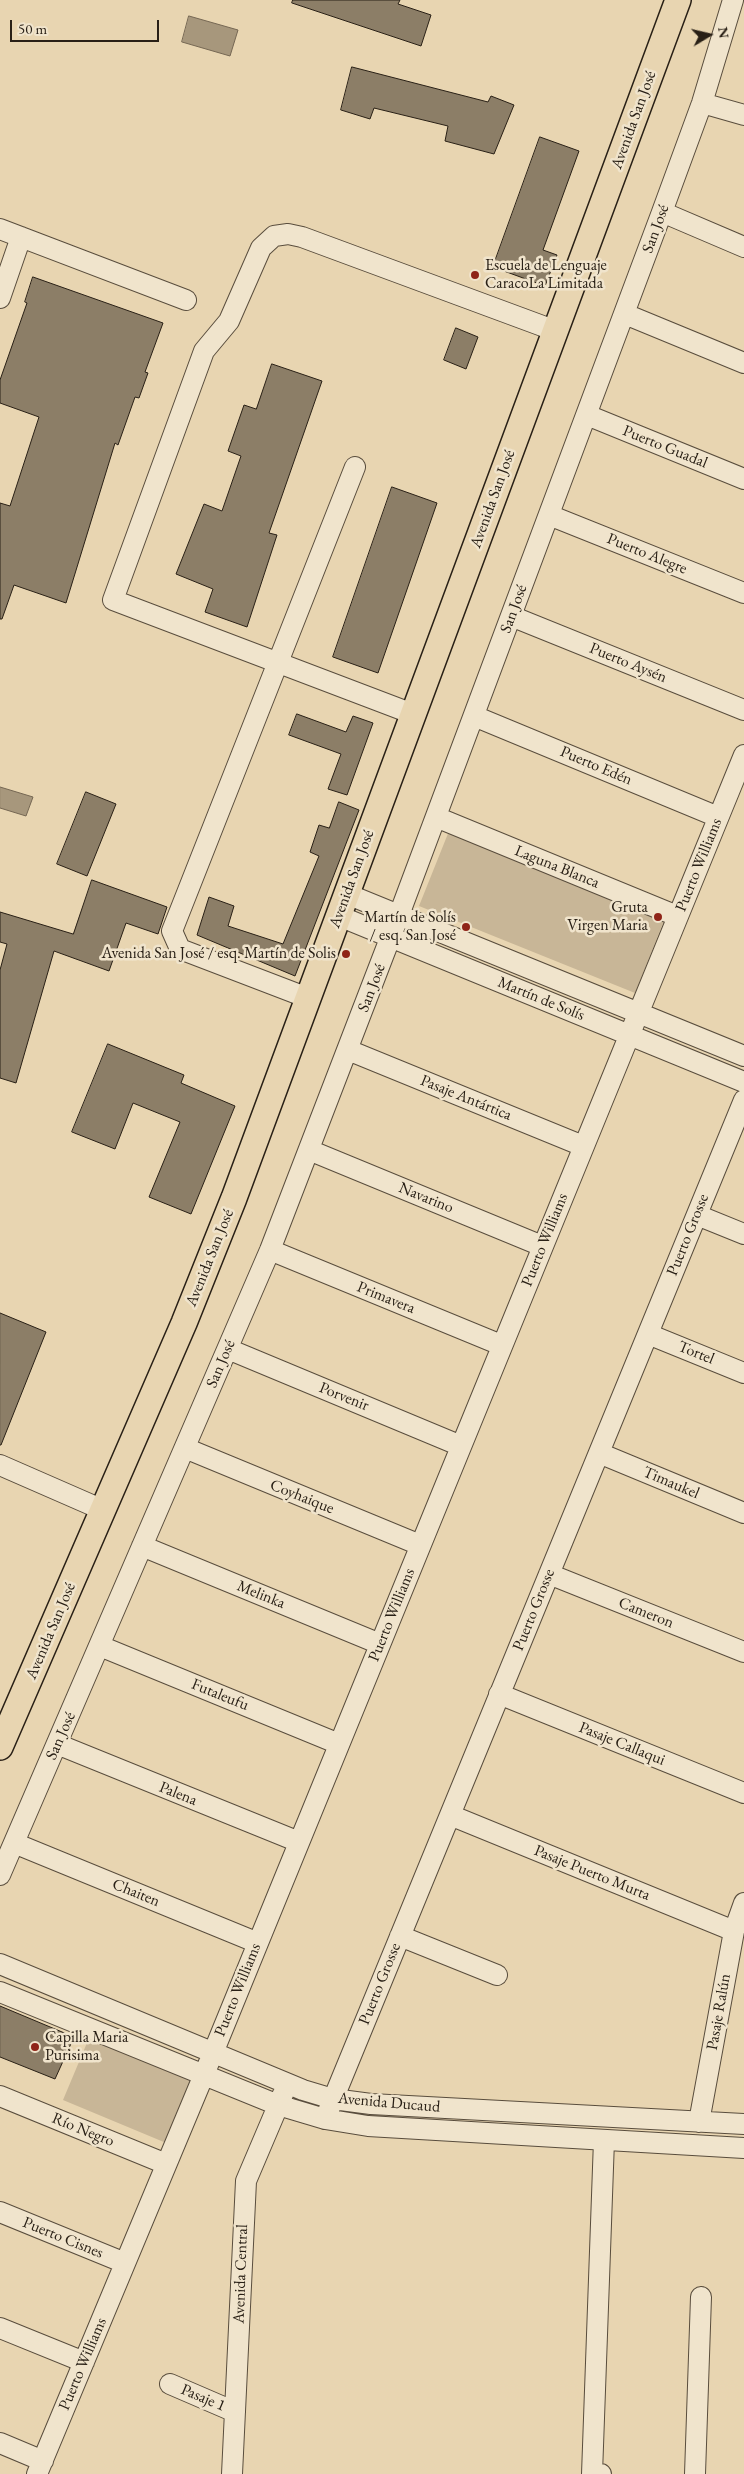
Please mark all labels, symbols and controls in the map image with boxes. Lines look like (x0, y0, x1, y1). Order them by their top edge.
scale bar (12, 10, 161, 42)
north arrow (684, 10, 734, 60)
text: 50 m (18, 19, 47, 38)
text: N (714, 26, 734, 40)
street label: Avenida San José (607, 68, 661, 172)
street label: San José (638, 202, 674, 256)
place label: Escuela de Lenguaje CaracoLa Limitada (485, 256, 607, 294)
marker: Escuela de Lenguaje CaracoLa Limitada (469, 269, 481, 281)
street label: Puerto Guadal (620, 421, 710, 473)
street label: Avenida San José (466, 447, 520, 551)
street label: Puerto Alegre (604, 529, 690, 579)
street label: San José (496, 582, 532, 636)
street label: Puerto Aysén (586, 639, 670, 687)
street label: Puerto Edén (557, 742, 635, 790)
street label: Puerto Williams (672, 816, 726, 914)
street label: Avenida San José (325, 827, 379, 931)
street label: Laguna Blanca (512, 841, 602, 893)
place label: Gruta Virgen Maria (567, 898, 648, 936)
place label: Martín de Solís / esq. San José (364, 908, 456, 946)
marker: Gruta Virgen Maria (652, 911, 664, 923)
marker: Martín de Solís / esq. San José (460, 921, 472, 933)
place label: Avenida San José / esq. Martín de Solis (101, 944, 336, 964)
marker: Avenida San José / esq. Martín de Solis (340, 948, 352, 960)
street label: San José (354, 961, 390, 1015)
street label: Martín de Solís (495, 973, 587, 1025)
street label: Pasaje Antártica (418, 1071, 514, 1125)
street label: Navarino (396, 1178, 456, 1218)
street label: Puerto Williams (518, 1191, 572, 1289)
street label: Puerto Grosse (663, 1191, 713, 1279)
street label: Avenida San José (182, 1207, 238, 1309)
street label: Primavera (354, 1278, 418, 1318)
street label: San José (202, 1337, 240, 1391)
street label: Tortel (675, 1337, 717, 1369)
street label: Porvenir (316, 1378, 372, 1416)
street label: Timaukel (640, 1463, 702, 1503)
street label: Coyhaique (267, 1475, 337, 1519)
street label: Puerto Williams (365, 1566, 419, 1664)
street label: Puerto Grosse (509, 1566, 559, 1654)
street label: Melinka (234, 1577, 288, 1613)
street label: Avenida San José (22, 1580, 80, 1682)
street label: Cameron (615, 1593, 677, 1633)
street label: Futaleufu (189, 1675, 251, 1715)
street label: San José (42, 1709, 80, 1763)
street label: Pasaje Callaqui (576, 1718, 668, 1770)
street label: Palena (156, 1778, 200, 1810)
street label: Pasaje Puerto Murta (531, 1841, 653, 1905)
street label: Chaiten (109, 1875, 163, 1911)
street label: Puerto Grosse (355, 1940, 405, 2028)
street label: Puerto Williams (211, 1941, 265, 2039)
street label: Pasaje Ralún (703, 1972, 735, 2052)
place label: Capilla Maria Purisima (45, 2028, 128, 2066)
marker: Capilla Maria Purisima (29, 2041, 41, 2053)
street label: Avenida Ducaud (337, 2089, 441, 2117)
street label: Río Negro (49, 2109, 117, 2151)
street label: Puerto Cisnes (20, 2213, 106, 2263)
street label: Avenida Central (230, 2224, 252, 2324)
street label: Puerto Williams (55, 2315, 111, 2413)
street label: Pasaje 1 (178, 2380, 228, 2416)

